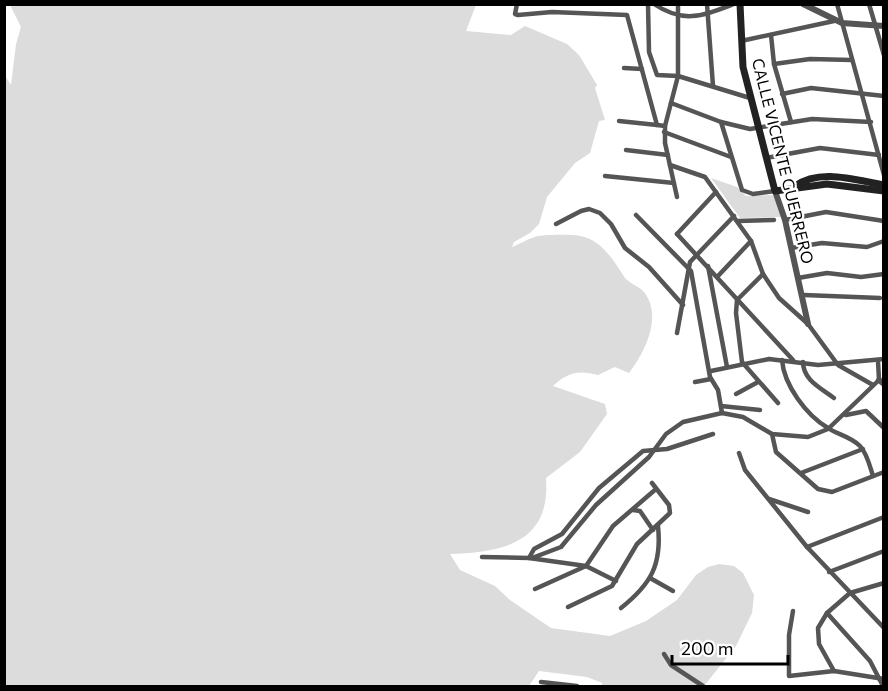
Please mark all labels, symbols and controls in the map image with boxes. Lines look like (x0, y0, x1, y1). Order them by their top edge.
street label: CALLE VICENTE GUERRERO (749, 56, 818, 266)
scale bar (672, 628, 788, 666)
text: 200 m (681, 637, 734, 659)

